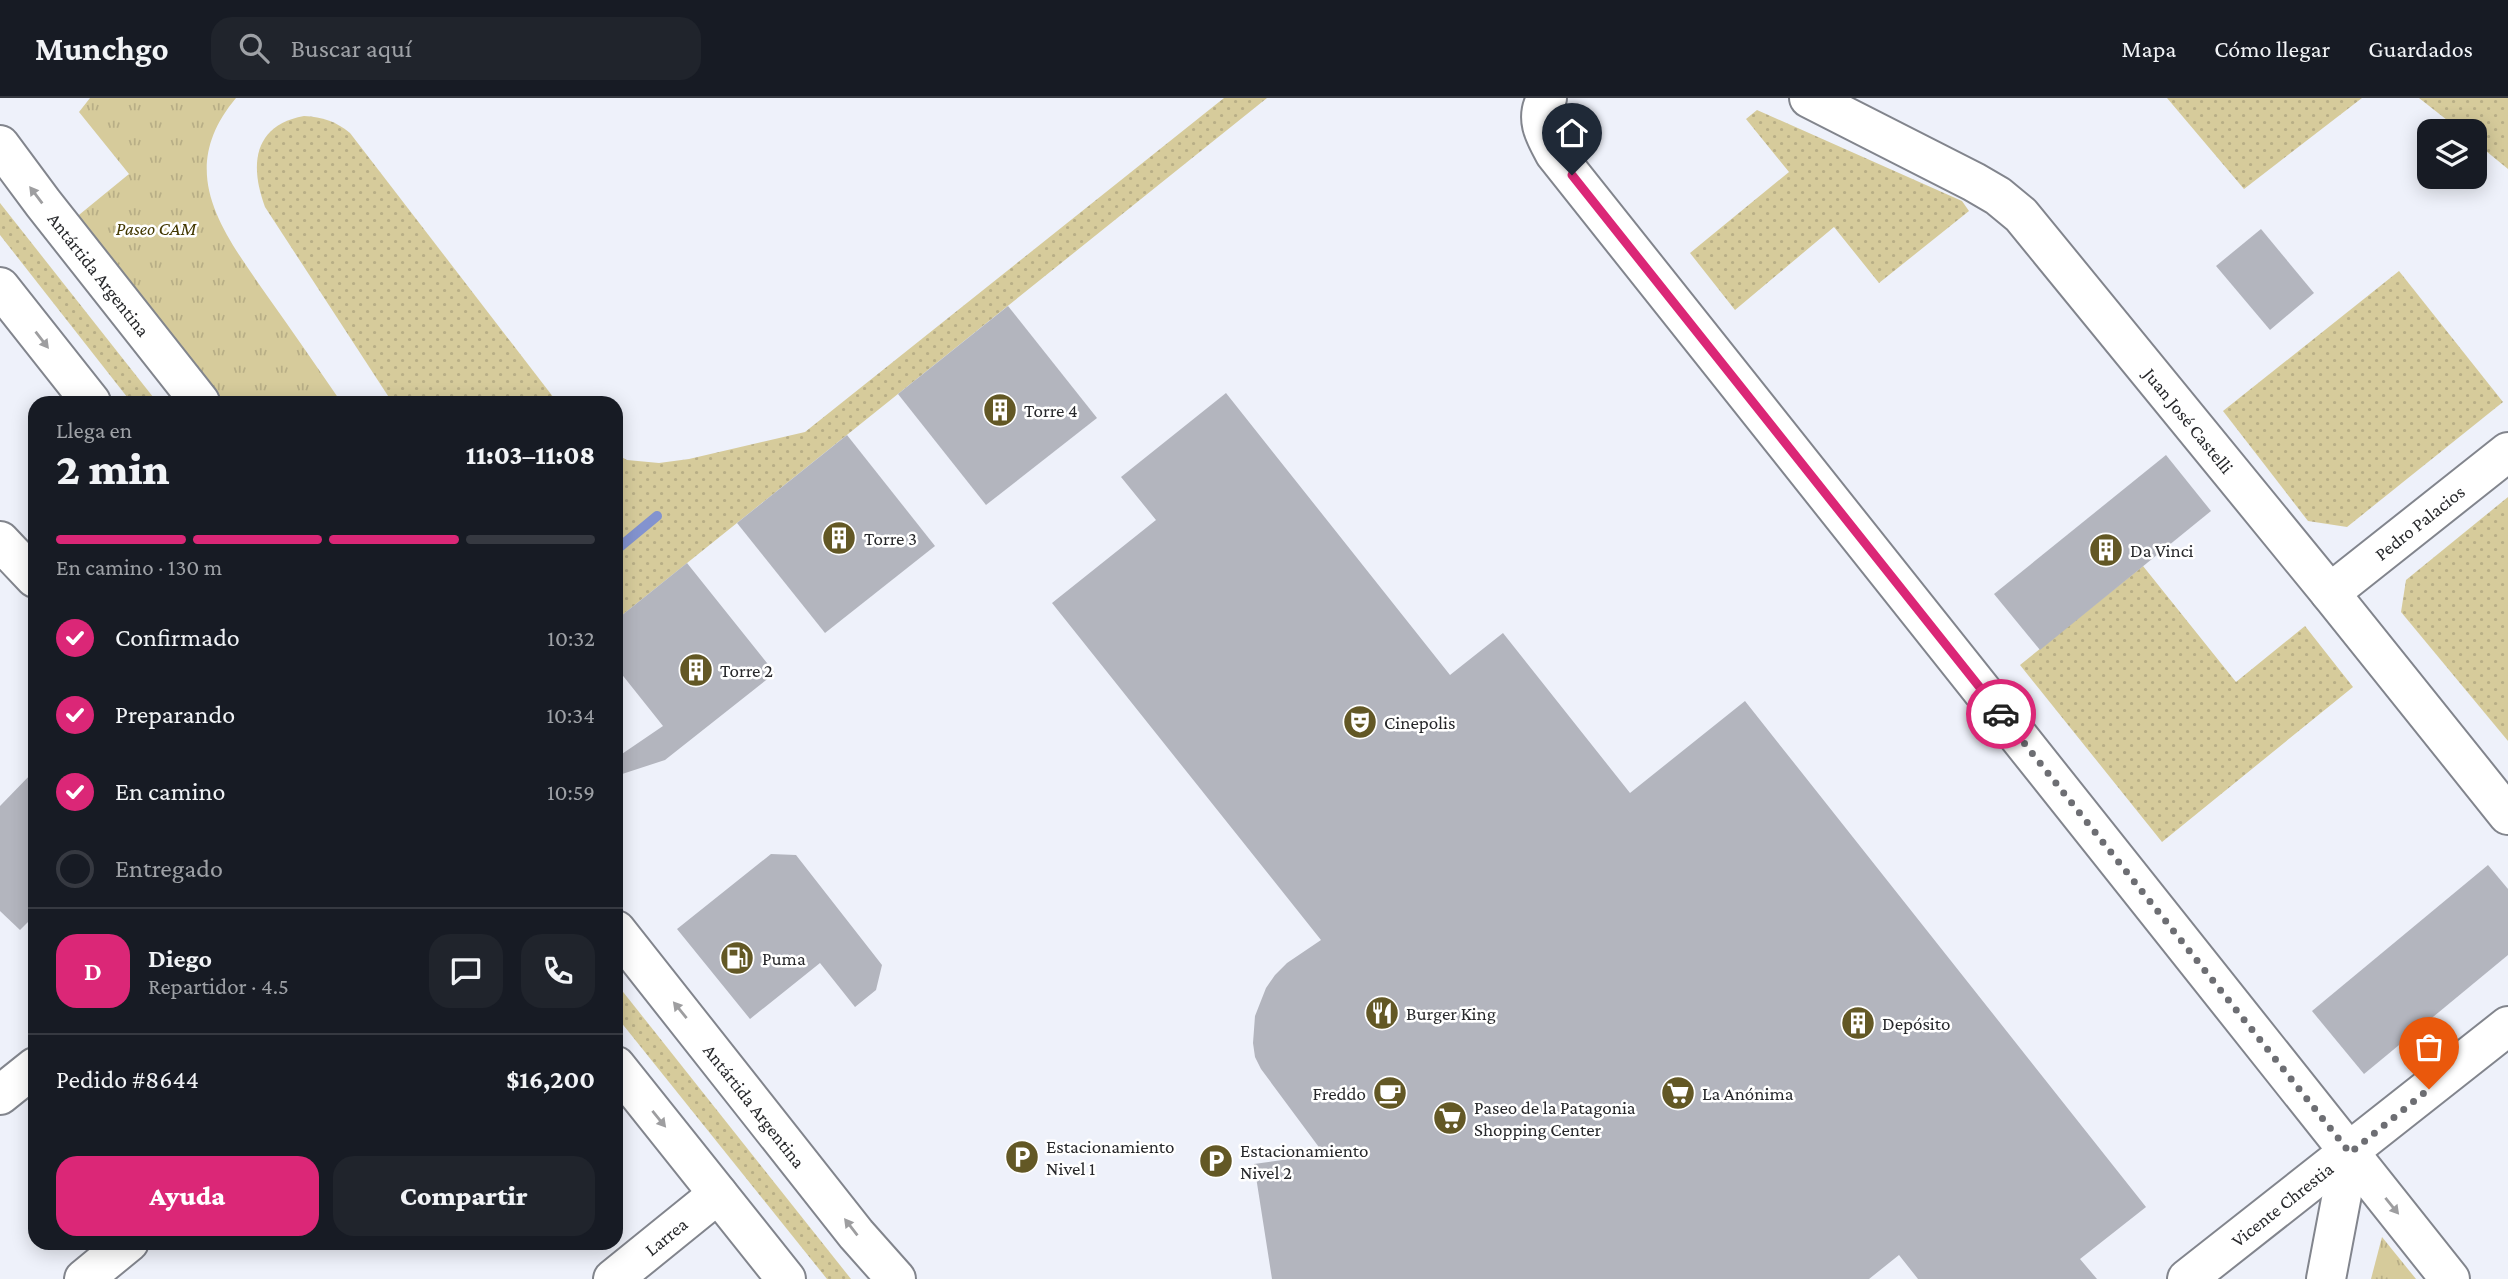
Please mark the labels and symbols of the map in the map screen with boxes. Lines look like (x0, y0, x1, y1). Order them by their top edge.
pin (1542, 103, 1602, 175)
one-way arrow (30, 186, 44, 204)
street label: Antártida Argentina (44, 208, 155, 340)
park label: Paseo CAM (116, 218, 197, 239)
one-way arrow (35, 331, 50, 349)
street label: Juan José Castelli (2138, 362, 2238, 477)
building icon: Torre 4 (981, 391, 1019, 429)
place label: Torre 4 (1024, 400, 1078, 421)
street label: Pedro Palacios (2370, 480, 2468, 564)
building icon: Torre 3 (820, 519, 858, 557)
place label: Torre 3 (864, 528, 917, 549)
building icon: Da Vinci (2087, 531, 2125, 569)
place label: Da Vinci (2130, 540, 2194, 561)
building icon: Torre 2 (677, 651, 715, 689)
place label: Torre 2 (720, 660, 773, 681)
courier (1966, 679, 2036, 749)
theatre icon: Cinepolis (1341, 703, 1379, 741)
place label: Cinepolis (1384, 712, 1456, 733)
fuel station icon: Puma (718, 939, 756, 977)
place label: Puma (762, 948, 806, 969)
restaurant icon: Burger King (1363, 994, 1401, 1032)
one-way arrow (673, 1002, 688, 1019)
place label: Burger King (1406, 1003, 1496, 1024)
building icon: Depósito (1839, 1004, 1877, 1042)
place label: Depósito (1882, 1013, 1950, 1034)
pin (2399, 1017, 2459, 1089)
street label: Antártida Argentina (700, 1040, 810, 1172)
cafe icon: Freddo (1371, 1074, 1409, 1112)
supermarket icon: La Anónima (1659, 1074, 1697, 1112)
place label: Freddo (1313, 1083, 1366, 1104)
place label: La Anónima (1702, 1083, 1794, 1104)
place label: Paseo de la Patagonia Shopping Center (1474, 1097, 1636, 1140)
supermarket icon: Paseo de la Patagonia Shopping Center (1431, 1099, 1469, 1137)
one-way arrow (651, 1110, 666, 1128)
place label: Estacionamiento Nivel 1 (1046, 1136, 1174, 1179)
parking icon: Estacionamiento Nivel 1 (1003, 1138, 1041, 1176)
place label: Estacionamiento Nivel 2 (1240, 1140, 1368, 1183)
parking icon: Estacionamiento Nivel 2 (1197, 1142, 1235, 1180)
street label: Vicente Chrestia (2227, 1157, 2337, 1251)
one-way arrow (2384, 1197, 2398, 1215)
street label: Larrea (640, 1213, 691, 1260)
one-way arrow (844, 1219, 859, 1237)

